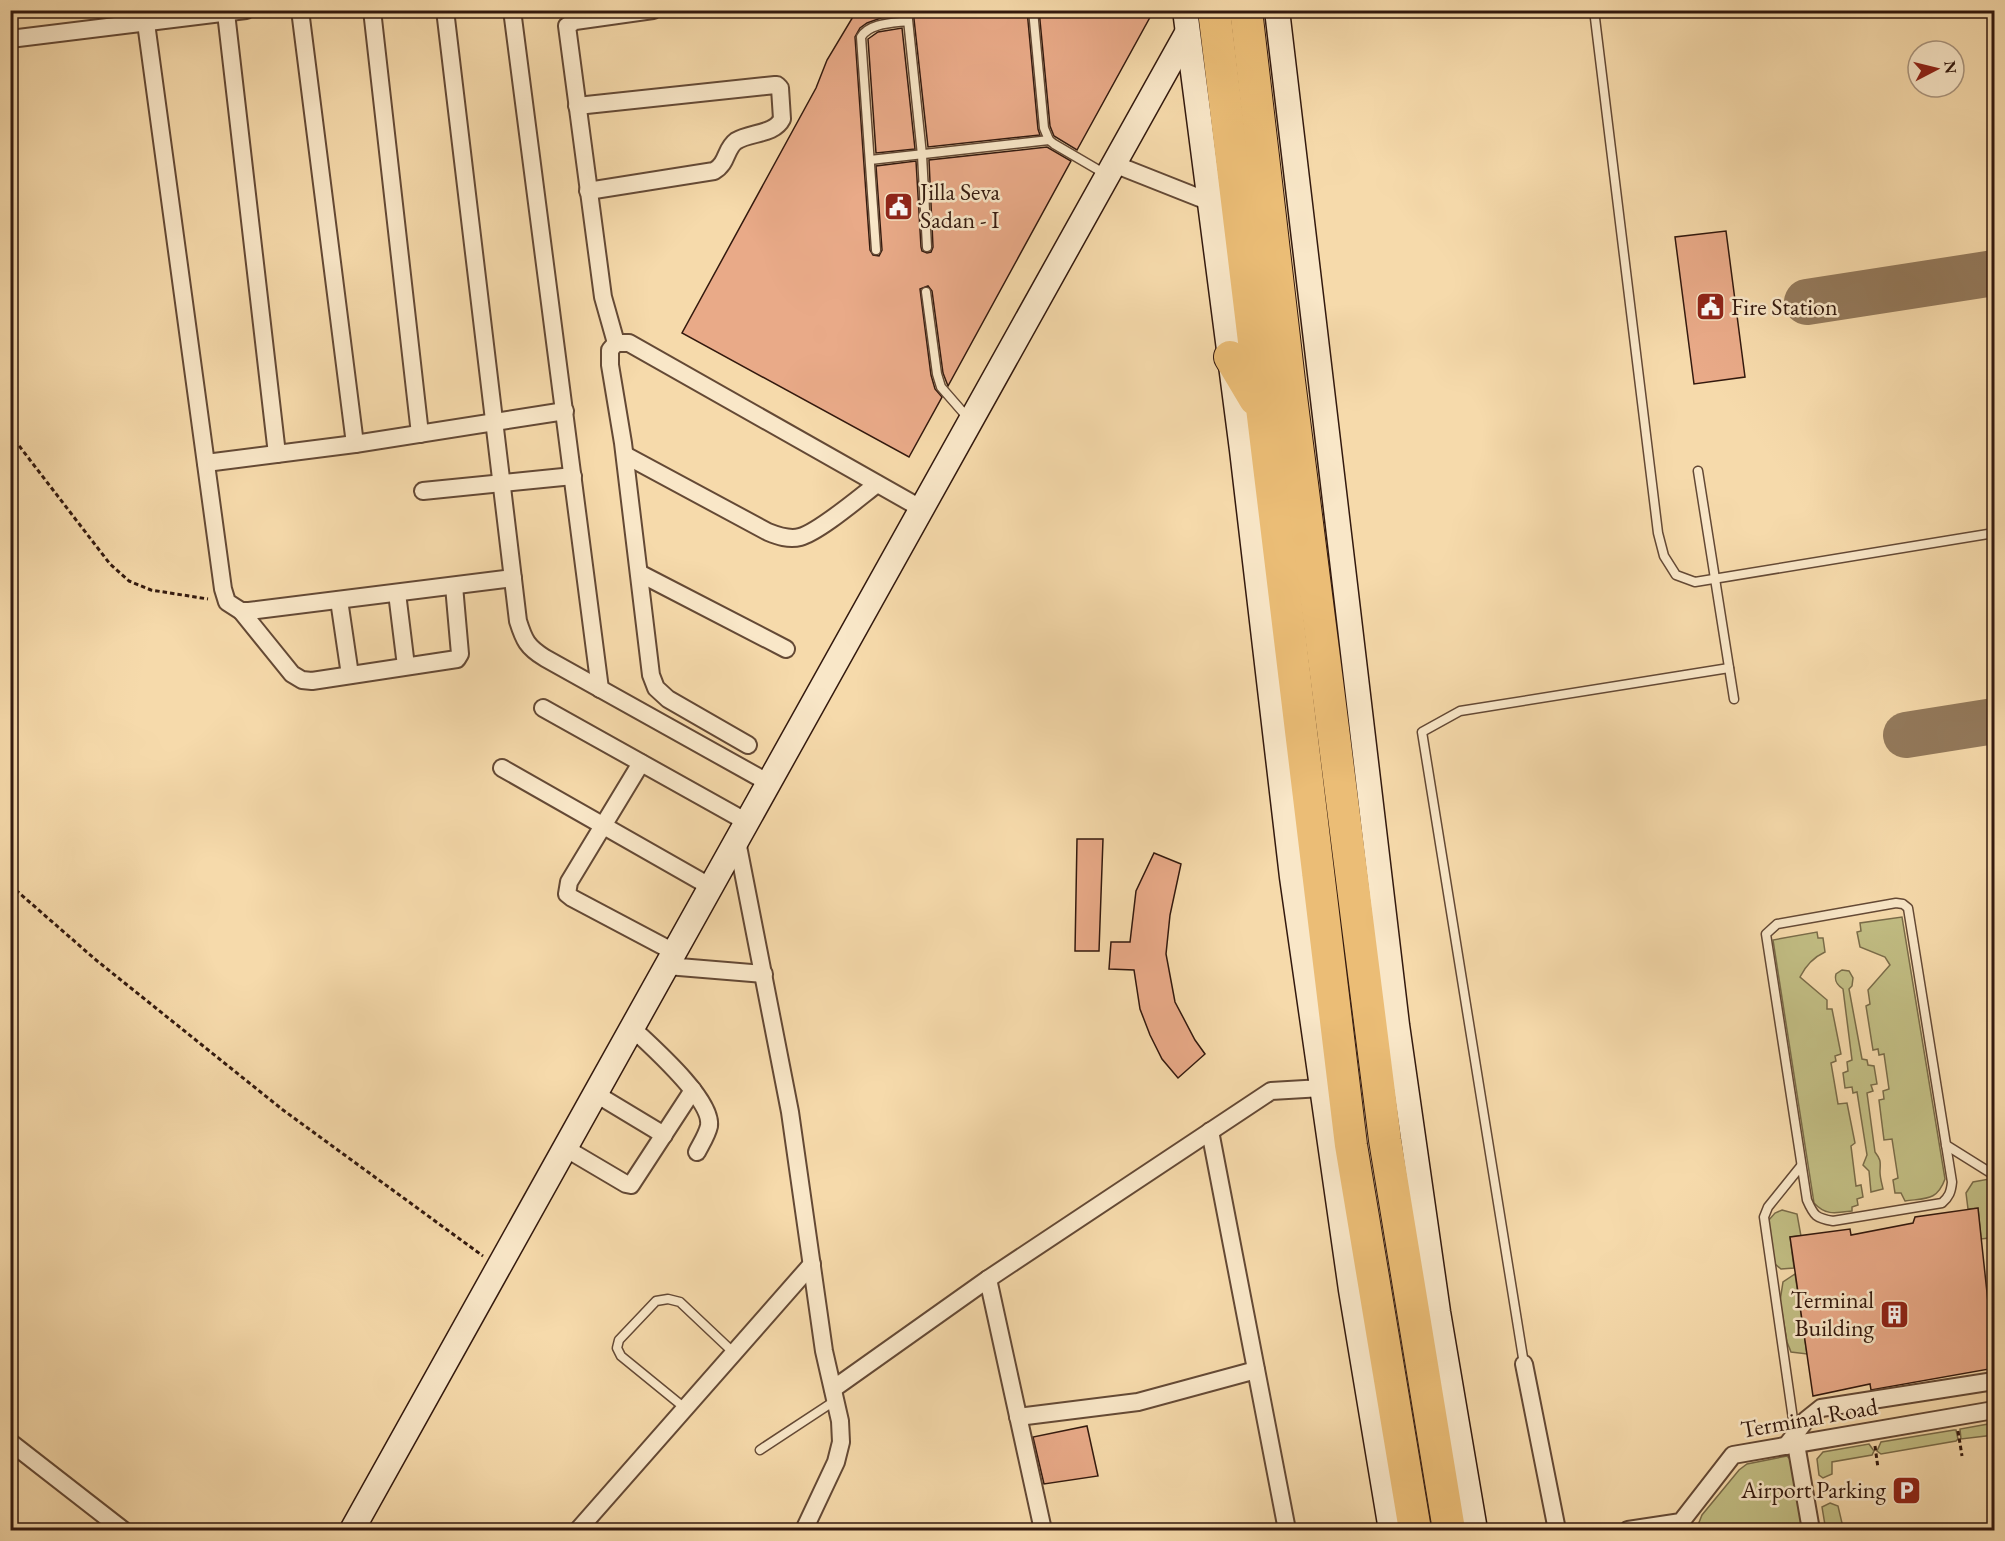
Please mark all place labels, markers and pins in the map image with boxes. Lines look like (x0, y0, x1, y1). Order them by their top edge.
place label: Jilla Seva Sadan - I (918, 176, 1001, 235)
public building icon: Jilla Seva Sadan - I (883, 190, 915, 222)
public building icon: Fire Station (1694, 291, 1726, 323)
place label: Fire Station (1731, 291, 1838, 322)
place label: Terminal Building (1791, 1284, 1875, 1343)
building icon: Terminal Building (1879, 1298, 1911, 1330)
place label: Airport Parking (1740, 1474, 1887, 1505)
parking icon: Airport Parking (1891, 1474, 1923, 1506)

